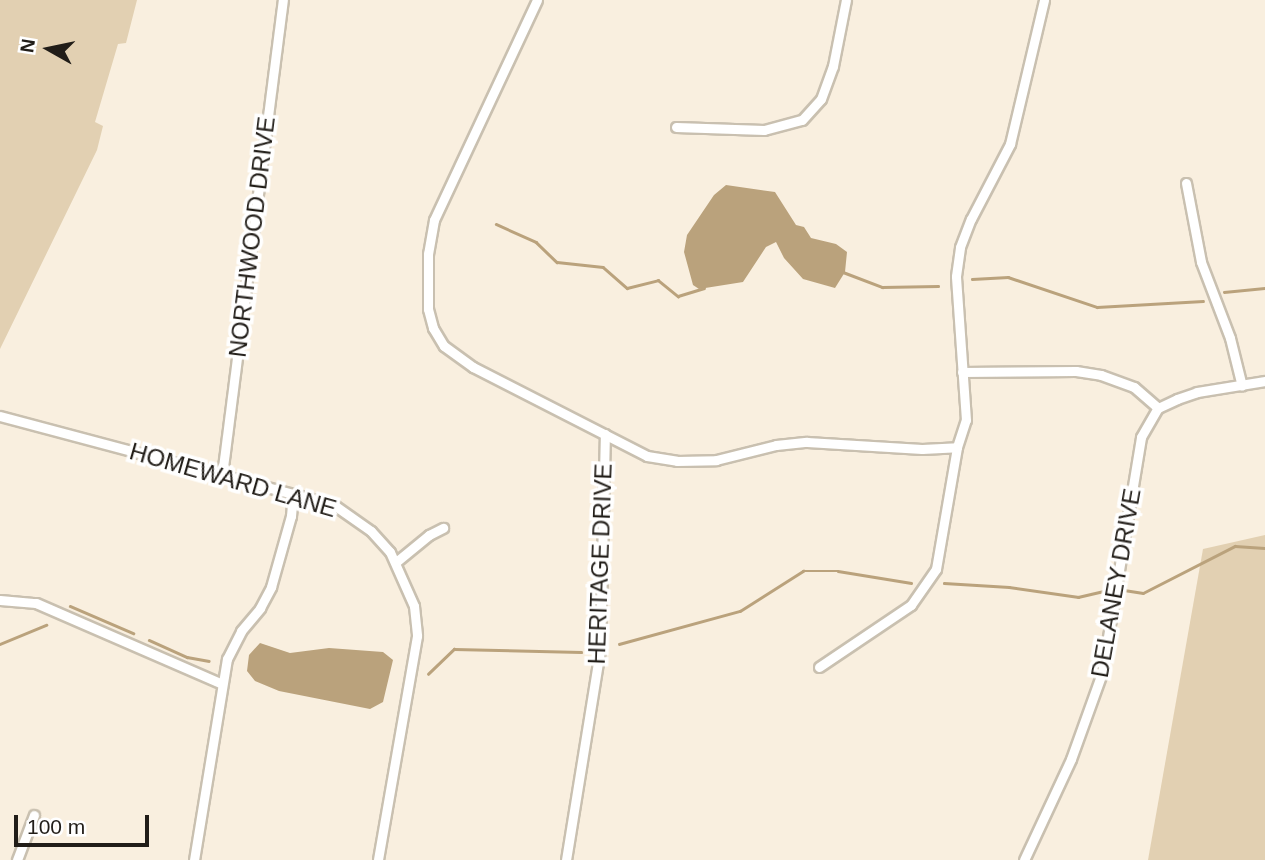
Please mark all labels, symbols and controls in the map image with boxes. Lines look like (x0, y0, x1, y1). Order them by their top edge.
north arrow (14, 14, 84, 84)
text: N (16, 37, 39, 54)
street label: NORTHWOOD DRIVE (223, 115, 281, 359)
street label: HOMEWARD LANE (126, 437, 340, 523)
street label: HERITAGE DRIVE (582, 463, 618, 665)
street label: DELANEY DRIVE (1085, 486, 1147, 680)
scale bar (18, 800, 152, 844)
text: 100 m (27, 815, 85, 838)

